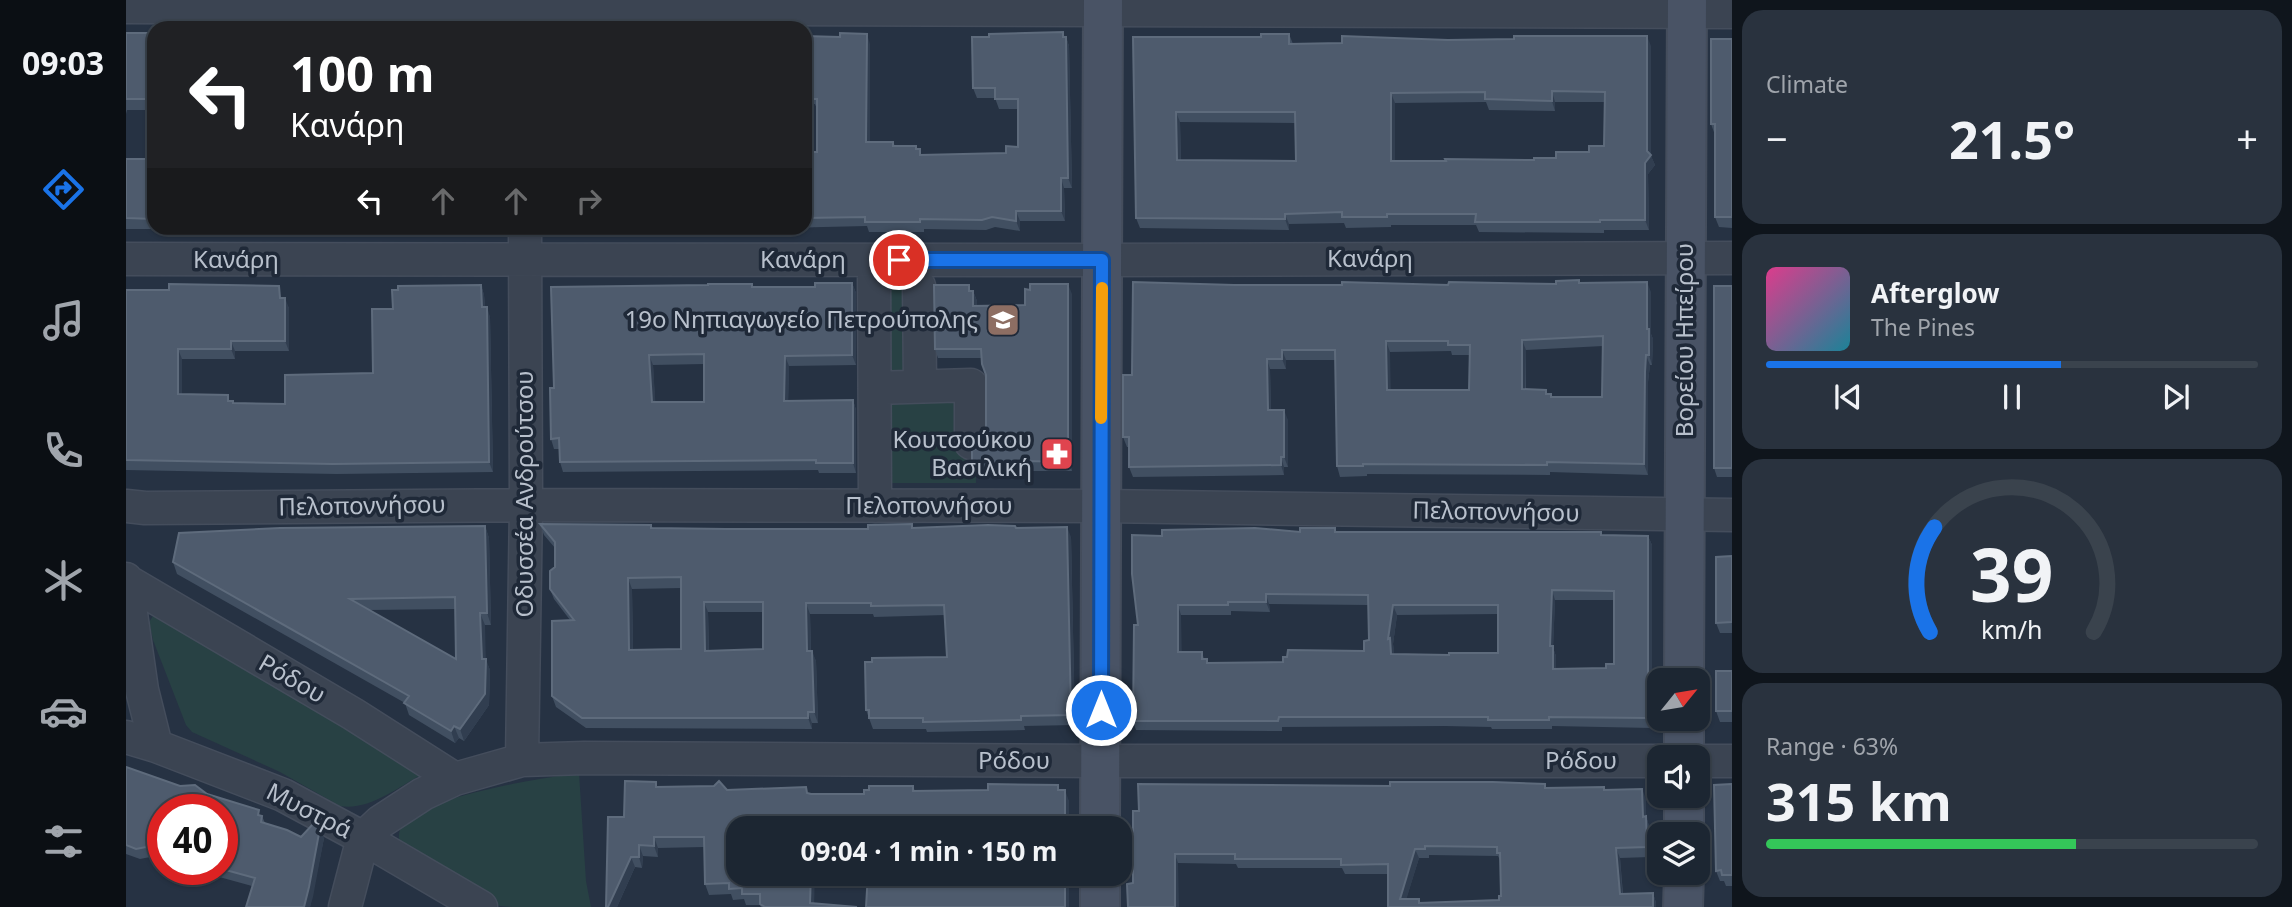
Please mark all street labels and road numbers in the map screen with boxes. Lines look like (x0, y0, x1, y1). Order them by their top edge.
street label: Κανάρη (1327, 241, 1413, 274)
street label: Κανάρη (193, 242, 279, 275)
street label: Κανάρη (760, 242, 846, 275)
street label: Βορείου Ηπείρου (1667, 243, 1700, 437)
street label: Οδυσσέα Ανδρούτσου (507, 371, 540, 617)
street label: Πελοποννήσου (278, 487, 446, 522)
street label: Πελοποννήσου (845, 488, 1013, 521)
street label: Πελοποννήσου (1412, 493, 1580, 528)
street label: Ρόδου (253, 645, 332, 710)
street label: Ρόδου (978, 743, 1050, 776)
street label: Ρόδου (1545, 743, 1617, 776)
street label: Μυστρά (261, 774, 358, 845)

